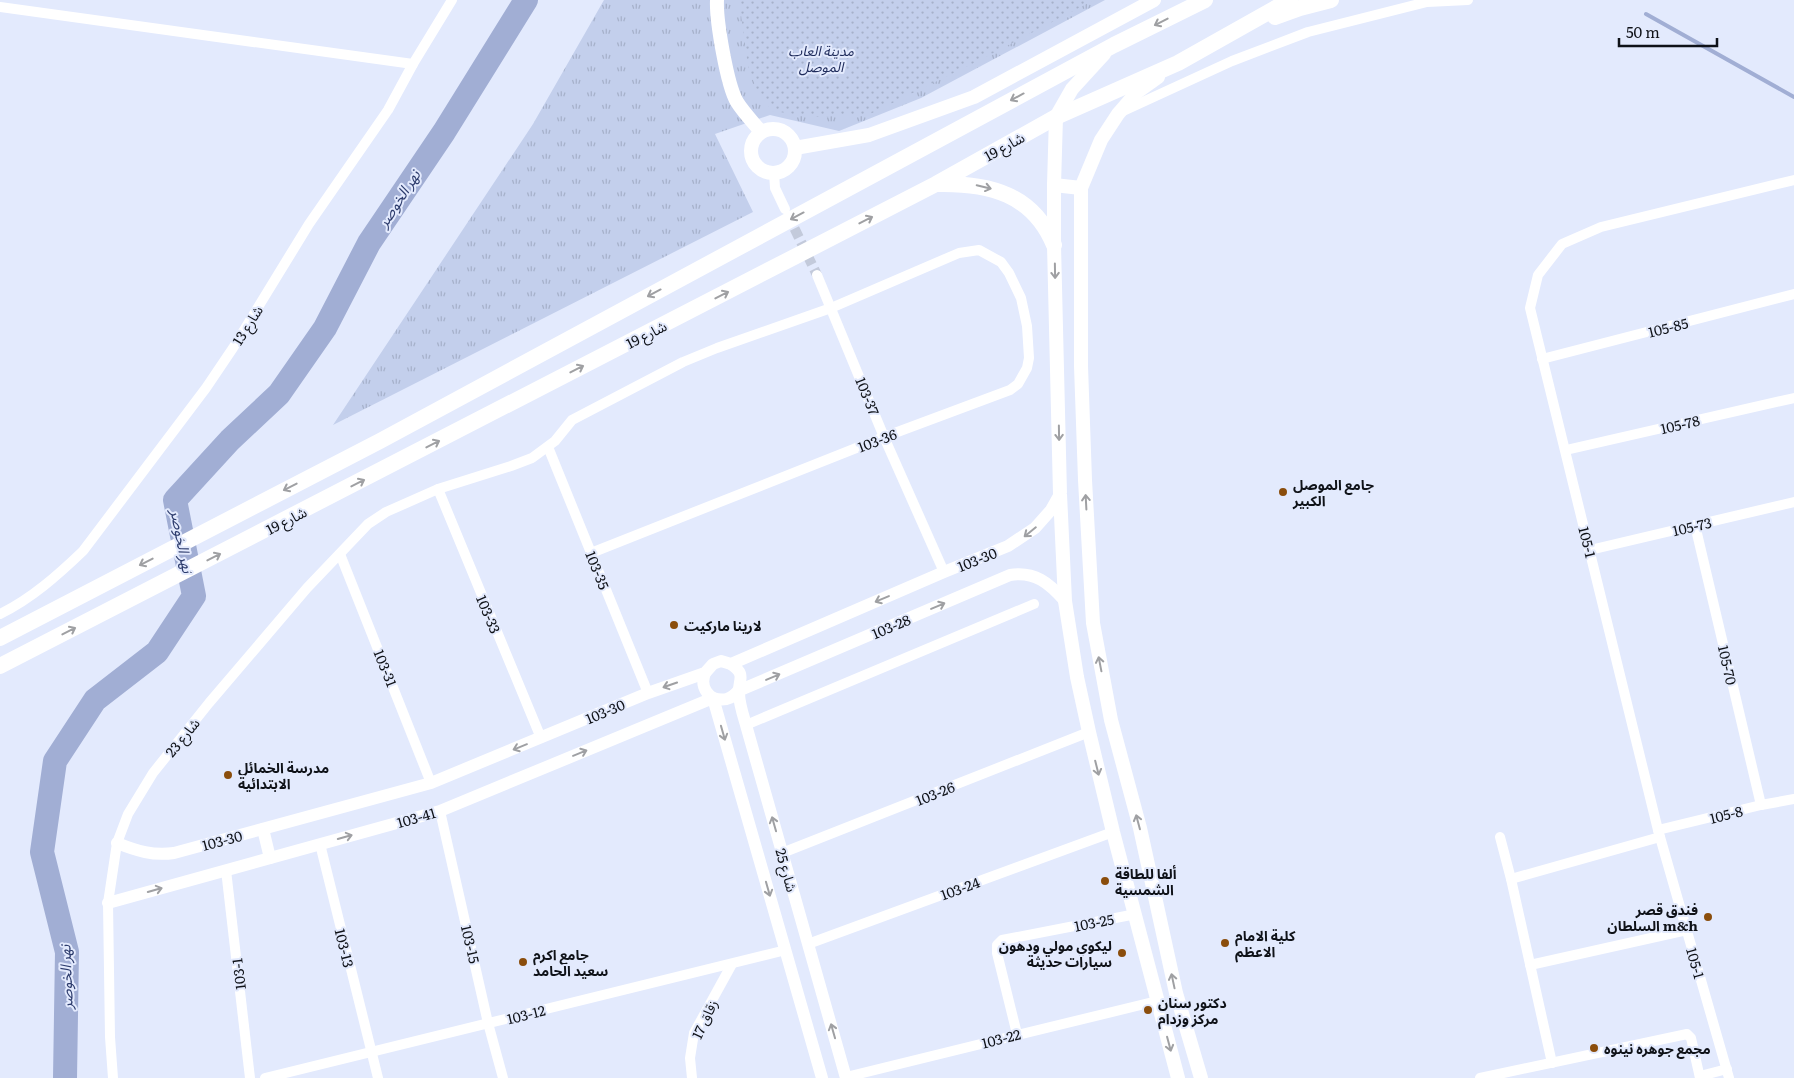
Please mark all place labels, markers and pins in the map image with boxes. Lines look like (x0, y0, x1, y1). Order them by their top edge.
place label: جامع الموصل الكبير (1292, 474, 1374, 510)
marker: جامع الموصل الكبير (1277, 486, 1289, 498)
place label: لارينا ماركيت (684, 615, 762, 635)
marker: لارينا ماركيت (668, 619, 680, 631)
place label: مدرسة الخمائل الابتدائية (238, 757, 329, 793)
marker: مدرسة الخمائل الابتدائية (222, 769, 234, 781)
place label: ألفا للطاقة الشمسية (1115, 863, 1177, 899)
marker: ألفا للطاقة الشمسية (1099, 875, 1111, 887)
place label: فندق قصر السلطان m&h (1607, 899, 1698, 935)
marker: فندق قصر السلطان m&h (1702, 911, 1714, 923)
place label: كلية الامام الاعظم (1235, 925, 1296, 963)
place label: ليكوي مولي ودهون سيارات حديثة (999, 935, 1112, 971)
marker: كلية الامام الاعظم (1219, 937, 1231, 949)
place label: جامع اكرم سعيد الحامد (533, 944, 608, 980)
marker: ليكوي مولي ودهون سيارات حديثة (1116, 947, 1128, 959)
marker: جامع اكرم سعيد الحامد (517, 956, 529, 968)
place label: دكتور سنان مركز وزدام (1158, 992, 1227, 1030)
marker: دكتور سنان مركز وزدام (1142, 1004, 1154, 1016)
place label: مجمع جوهره نينوه (1604, 1038, 1711, 1059)
marker: مجمع جوهره نينوه (1588, 1042, 1600, 1054)

